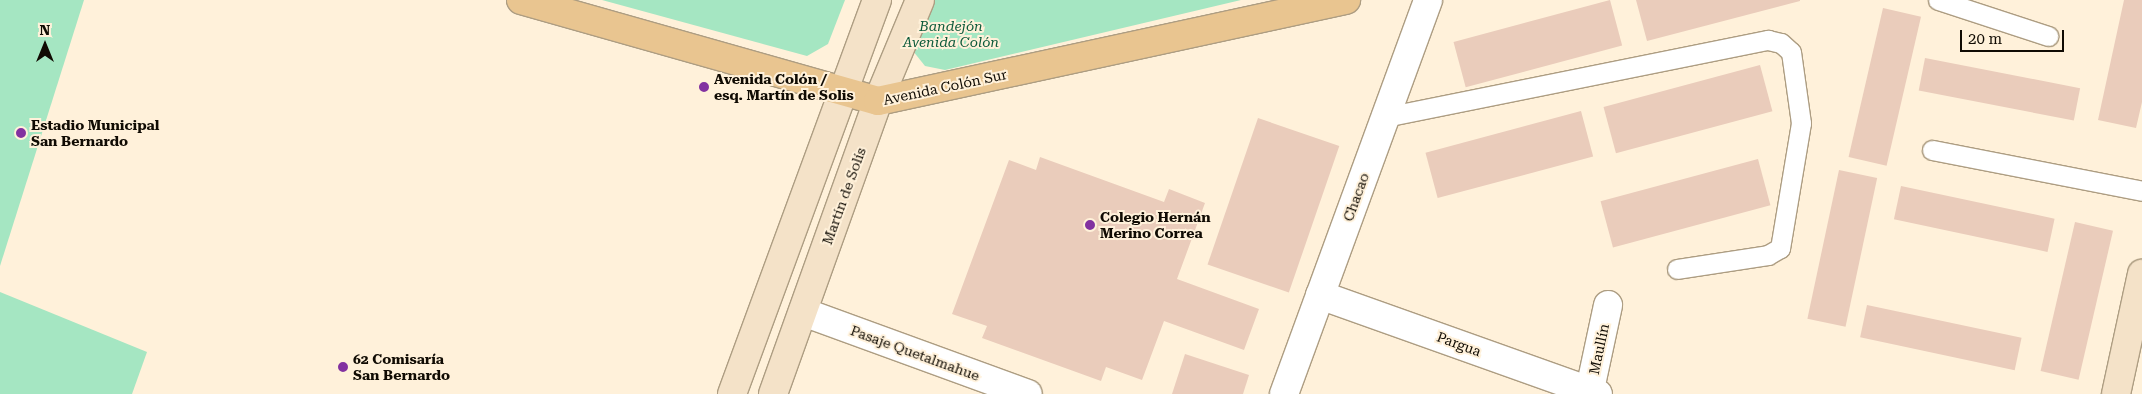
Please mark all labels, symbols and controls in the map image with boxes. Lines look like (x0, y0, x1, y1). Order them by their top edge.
park label: Bandejón Avenida Colón (903, 18, 999, 50)
north arrow (20, 20, 70, 70)
scale bar (1962, 20, 2066, 52)
text: N (40, 22, 50, 38)
text: 20 m (1968, 30, 2002, 48)
street label: Avenida Colón Sur (882, 66, 1008, 108)
place label: Avenida Colón / esq. Martín de Solis (714, 71, 854, 104)
marker: Avenida Colón / esq. Martín de Solis (698, 81, 710, 93)
place label: Estadio Municipal San Bernardo (31, 117, 159, 150)
marker: Estadio Municipal San Bernardo (15, 127, 27, 139)
street label: Martín de Solís (819, 145, 869, 247)
street label: Chacao (1339, 170, 1373, 224)
place label: Colegio Hernán Merino Correa (1100, 209, 1211, 242)
marker: Colegio Hernán Merino Correa (1084, 219, 1096, 231)
street label: Pasaje Quetalmahue (848, 322, 982, 384)
street label: Maullín (1585, 322, 1613, 376)
street label: Pargua (1434, 328, 1484, 360)
place label: 62 Comisaría San Bernardo (353, 351, 450, 384)
marker: 62 Comisaría San Bernardo (337, 361, 349, 373)

